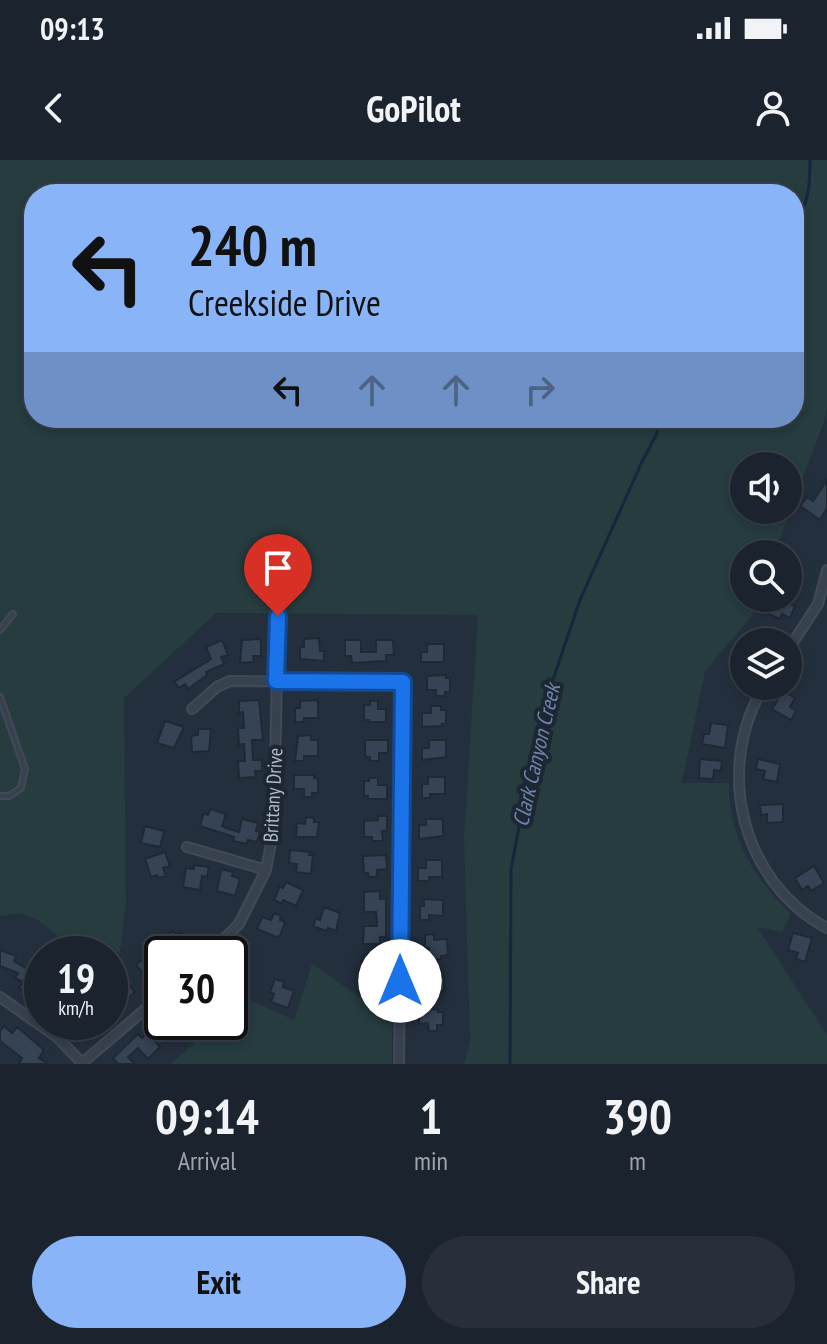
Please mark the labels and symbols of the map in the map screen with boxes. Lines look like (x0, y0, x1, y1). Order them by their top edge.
pin (244, 534, 312, 616)
water label: Clark Canyon Creek (506, 679, 567, 829)
street label: Brittany Drive (258, 747, 288, 843)
speed limit sign: 30 (144, 936, 248, 1040)
position arrow (358, 939, 442, 1023)

